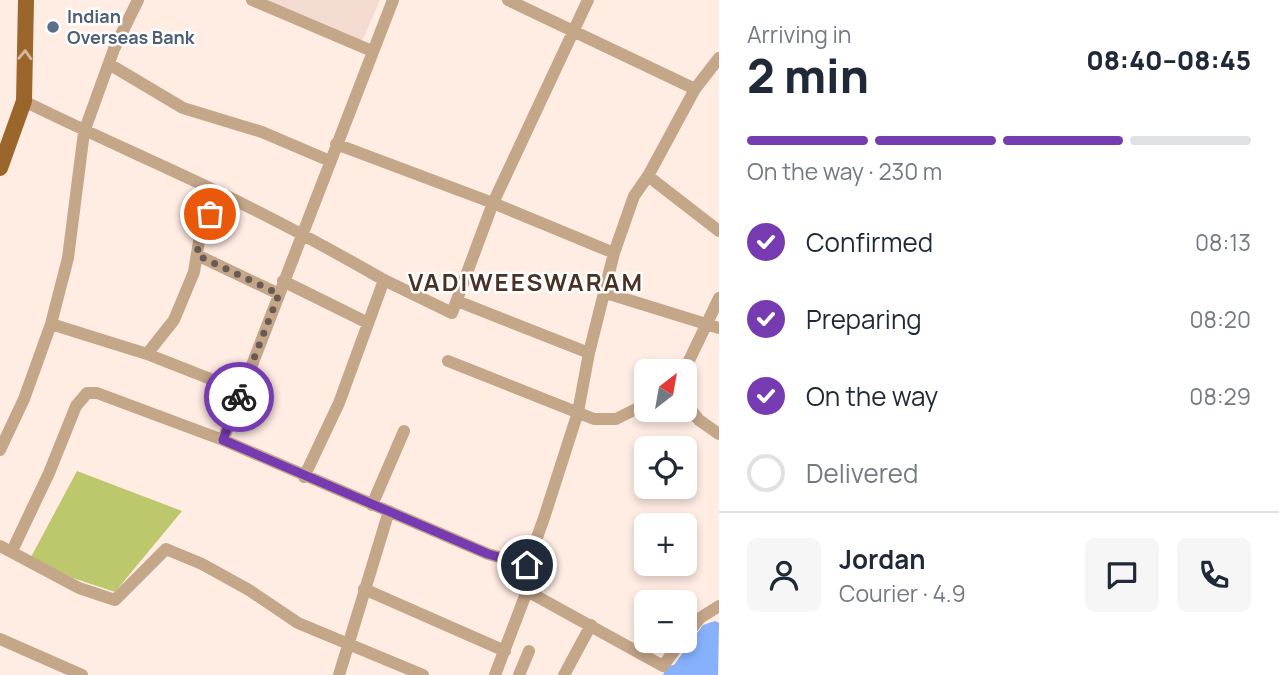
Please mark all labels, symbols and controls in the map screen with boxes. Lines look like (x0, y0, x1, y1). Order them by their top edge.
place label: Indian Overseas Bank (67, 4, 196, 49)
text: Arriving in (747, 18, 852, 50)
marker: Indian Overseas Bank (45, 19, 61, 35)
text: 08:40–08:45 (1086, 42, 1251, 78)
text: 2 min (747, 44, 869, 107)
one-way arrow (18, 49, 33, 60)
text: On the way · 230 m (747, 155, 942, 187)
pin (180, 184, 240, 244)
icon: bag (191, 195, 229, 233)
icon: check (747, 223, 785, 261)
text: Confirmed (806, 224, 933, 260)
text: 08:13 (1195, 226, 1251, 258)
district label: VADIWEESWARAM (408, 265, 644, 298)
icon: check (747, 300, 785, 338)
text: Preparing (806, 301, 922, 337)
text: 08:20 (1190, 303, 1251, 335)
north arrow (634, 359, 696, 422)
map controls (634, 359, 697, 653)
courier (204, 362, 274, 432)
icon: check (747, 377, 785, 415)
icon: bike (220, 378, 258, 416)
text: On the way (806, 378, 938, 414)
text: 08:29 (1189, 380, 1251, 412)
button: locate (634, 436, 697, 499)
text: Delivered (806, 455, 918, 491)
button: + (634, 513, 697, 576)
pin (497, 535, 557, 595)
button: person (747, 538, 821, 612)
button: chat (1085, 538, 1159, 612)
button: phone (1177, 538, 1251, 612)
text: Jordan (839, 541, 925, 577)
icon: home (508, 546, 546, 584)
text: Courier · 4.9 (839, 577, 966, 609)
button: − (634, 590, 697, 653)

